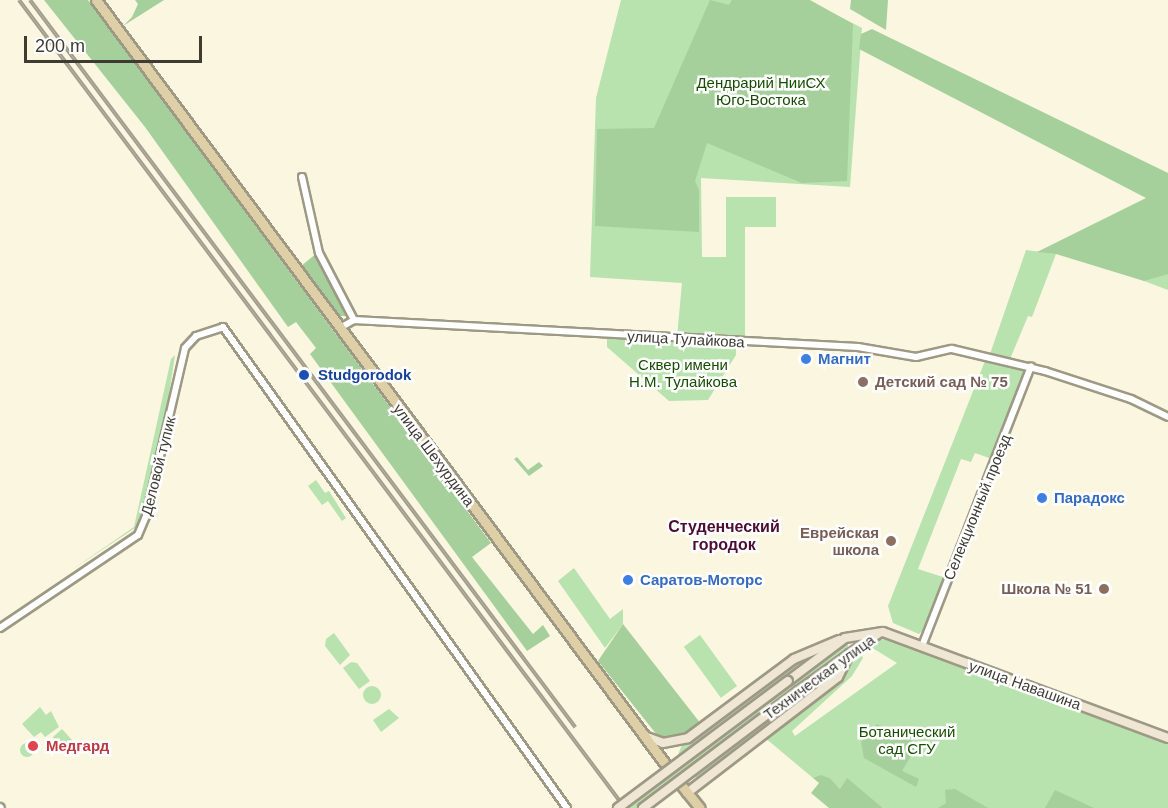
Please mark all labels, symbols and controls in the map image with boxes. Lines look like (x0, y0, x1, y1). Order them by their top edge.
scale bar (27, 24, 206, 62)
text: 200 m (35, 36, 85, 56)
park label: Дендрарий НииСХ Юго-Востока (696, 73, 826, 108)
street label: улица Тулайкова (627, 327, 745, 351)
place label: Магнит (818, 350, 871, 368)
marker: Магнит (799, 352, 813, 366)
park label: Сквер имени Н.М. Тулайкова (629, 355, 737, 390)
marker: Studgorodok (295, 366, 313, 384)
place label: Studgorodok (318, 366, 411, 384)
place label: Детский сад № 75 (875, 373, 1008, 391)
marker: Детский сад № 75 (856, 375, 870, 389)
street label: улица Шехурдина (390, 400, 478, 510)
street label: Деловой тупик (137, 415, 179, 517)
street label: Селекционный проезд (939, 431, 1015, 583)
place label: Парадокс (1054, 489, 1125, 507)
marker: Парадокс (1035, 491, 1049, 505)
district label: Студенческий городок (668, 517, 780, 555)
place label: Еврейская школа (800, 523, 879, 558)
marker: Еврейская школа (884, 534, 898, 548)
place label: Саратов-Моторс (640, 571, 762, 589)
marker: Саратов-Моторс (621, 573, 635, 587)
place label: Школа № 51 (1001, 580, 1092, 598)
marker: Школа № 51 (1097, 582, 1111, 596)
street label: Техническая улица (760, 631, 878, 723)
street label: улица Навашина (967, 656, 1083, 714)
park label: Ботанический сад СГУ (859, 722, 955, 757)
marker: Медгард (24, 737, 42, 755)
place label: Медгард (46, 737, 109, 755)

